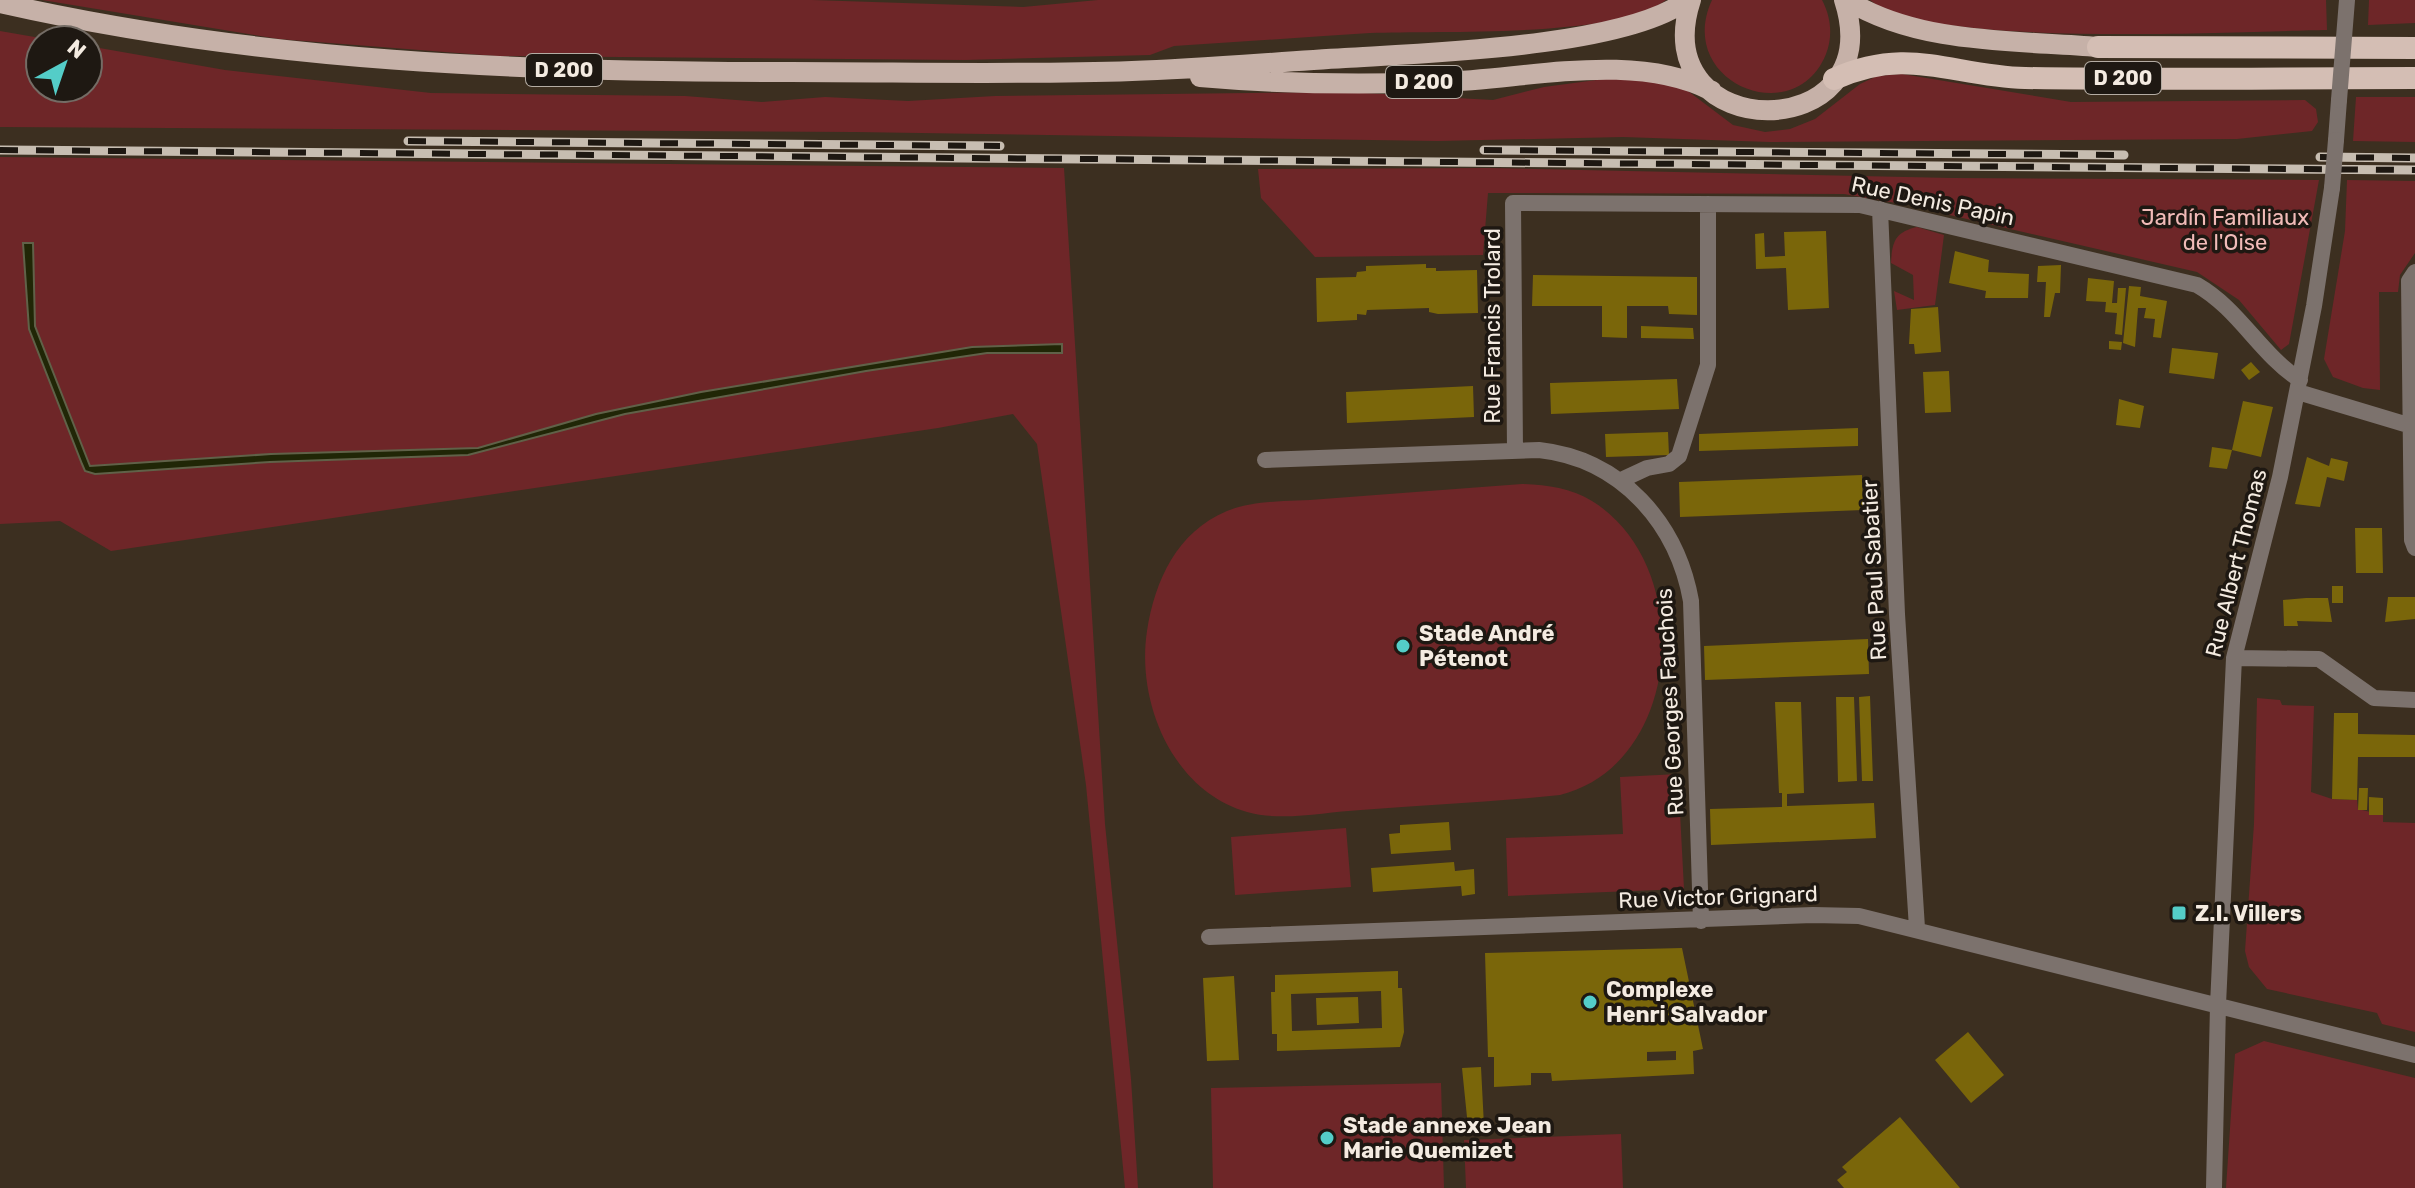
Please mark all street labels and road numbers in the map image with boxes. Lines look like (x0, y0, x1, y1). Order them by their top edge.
road number: D 200 (526, 54, 602, 86)
road number: D 200 (2085, 62, 2161, 94)
road number: D 200 (1386, 66, 1462, 98)
street label: Rue Denis Papin (1849, 171, 2017, 231)
street label: Rue Francis Trolard (1479, 228, 1506, 424)
street label: Rue Albert Thomas (2200, 466, 2272, 660)
street label: Rue Paul Sabatier (1856, 478, 1892, 661)
street label: Rue Georges Fauchois (1651, 588, 1689, 816)
street label: Rue Victor Grignard (1618, 880, 1818, 914)

